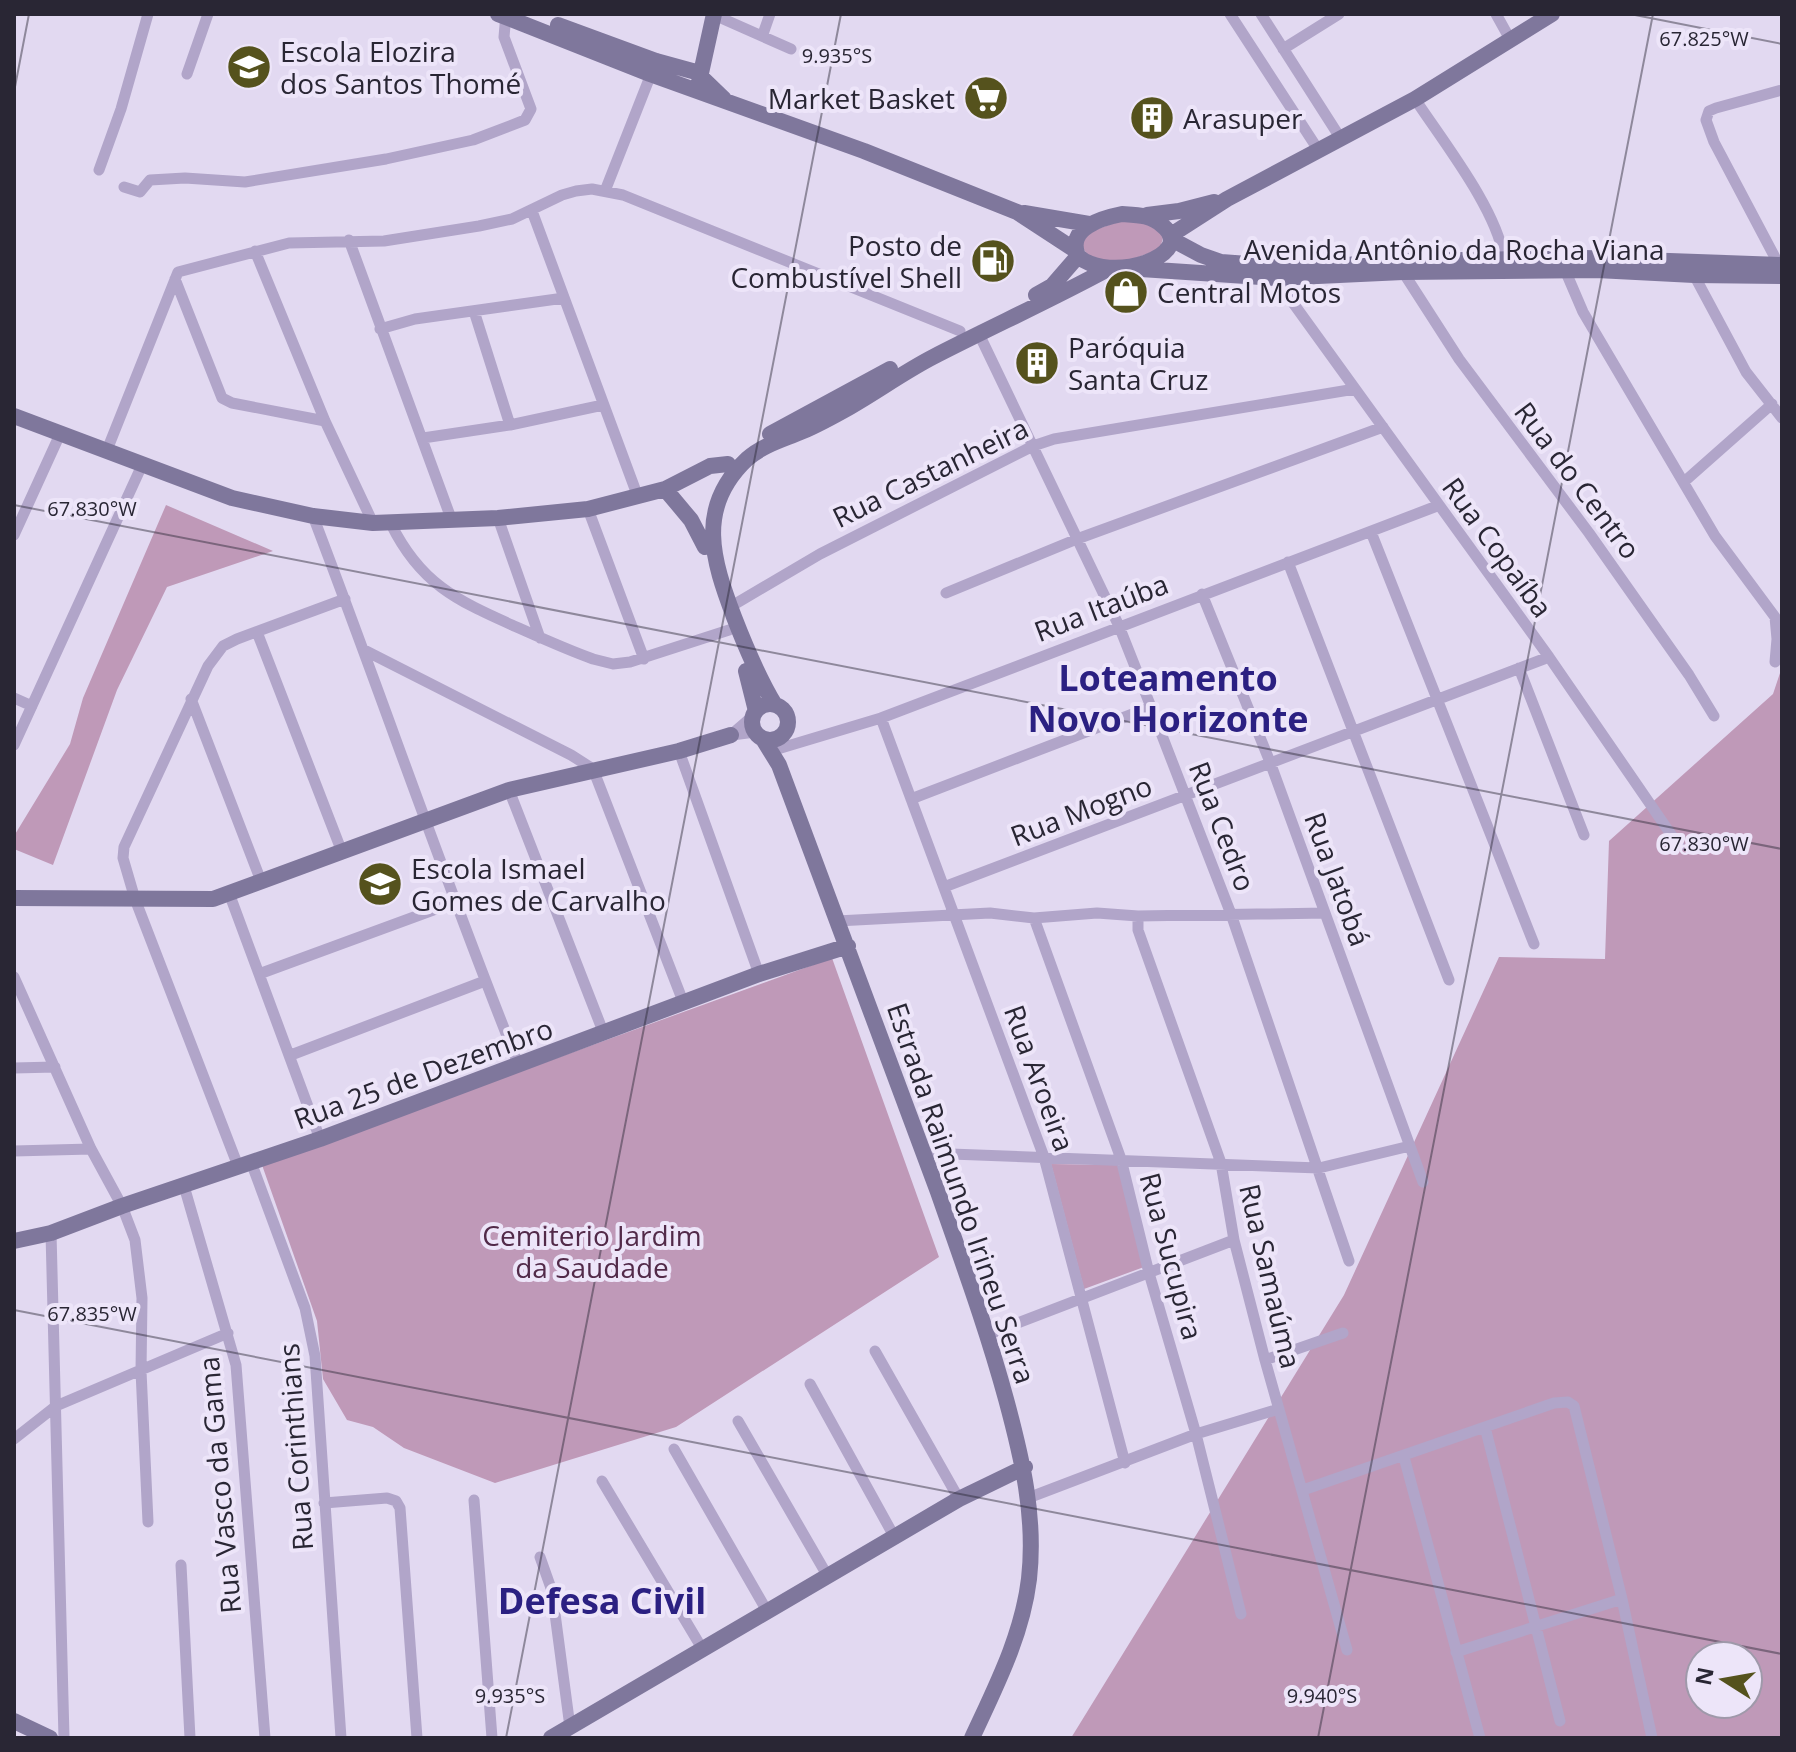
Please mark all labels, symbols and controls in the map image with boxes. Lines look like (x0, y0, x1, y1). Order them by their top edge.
text: 67.825°W (1659, 25, 1749, 52)
place label: Escola Elozira dos Santos Thomé (280, 32, 521, 102)
text: 9.935°S (802, 42, 872, 69)
school or university icon: Escola Elozira dos Santos Thomé (225, 43, 273, 91)
supermarket icon: Market Basket (962, 74, 1010, 122)
place label: Market Basket (768, 79, 955, 117)
building icon: Arasuper (1128, 94, 1176, 142)
place label: Arasuper (1183, 99, 1303, 137)
place label: Posto de Combustível Shell (730, 226, 962, 296)
street label: Avenida Antônio da Rocha Viana (1243, 230, 1665, 268)
fuel station icon: Posto de Combustível Shell (969, 237, 1017, 285)
shop icon: Central Motos (1102, 268, 1150, 316)
place label: Central Motos (1157, 273, 1341, 311)
place label: Paróquia Santa Cruz (1068, 328, 1208, 398)
building icon: Paróquia Santa Cruz (1013, 339, 1061, 387)
street label: Rua do Centro (1506, 394, 1650, 566)
street label: Rua Castanheira (826, 408, 1034, 536)
street label: Rua Copaíba (1434, 469, 1562, 625)
text: 67.830°W (47, 495, 137, 522)
street label: Rua Itaúba (1029, 564, 1173, 650)
district label: Loteamento Novo Horizonte (1027, 653, 1309, 743)
street label: Rua Cedro (1181, 756, 1265, 896)
street label: Rua Mogno (1005, 766, 1157, 854)
street label: Rua Jatobá (1296, 807, 1380, 951)
text: 67.830°W (1659, 830, 1749, 857)
place label: Escola Ismael Gomes de Carvalho (411, 849, 666, 919)
school or university icon: Escola Ismael Gomes de Carvalho (356, 860, 404, 908)
street label: Estrada Raimundo Irineu Serra (879, 997, 1045, 1389)
street label: Rua Aroeira (996, 1000, 1084, 1156)
street label: Rua 25 de Dezembro (288, 1008, 558, 1138)
street label: Rua Sucupira (1131, 1168, 1213, 1344)
street label: Rua Samaúma (1231, 1180, 1311, 1372)
park label: Cemiterio Jardim da Saudade (482, 1216, 702, 1286)
text: 67.835°W (47, 1300, 137, 1327)
street label: Rua Corinthians (269, 1342, 321, 1552)
street label: Rua Vasco da Gama (189, 1355, 249, 1615)
district label: Defesa Civil (498, 1576, 706, 1625)
north arrow (1684, 1640, 1764, 1720)
text: N (1687, 1664, 1720, 1688)
text: 9.935°S (475, 1682, 545, 1709)
text: 9.940°S (1287, 1682, 1357, 1709)

